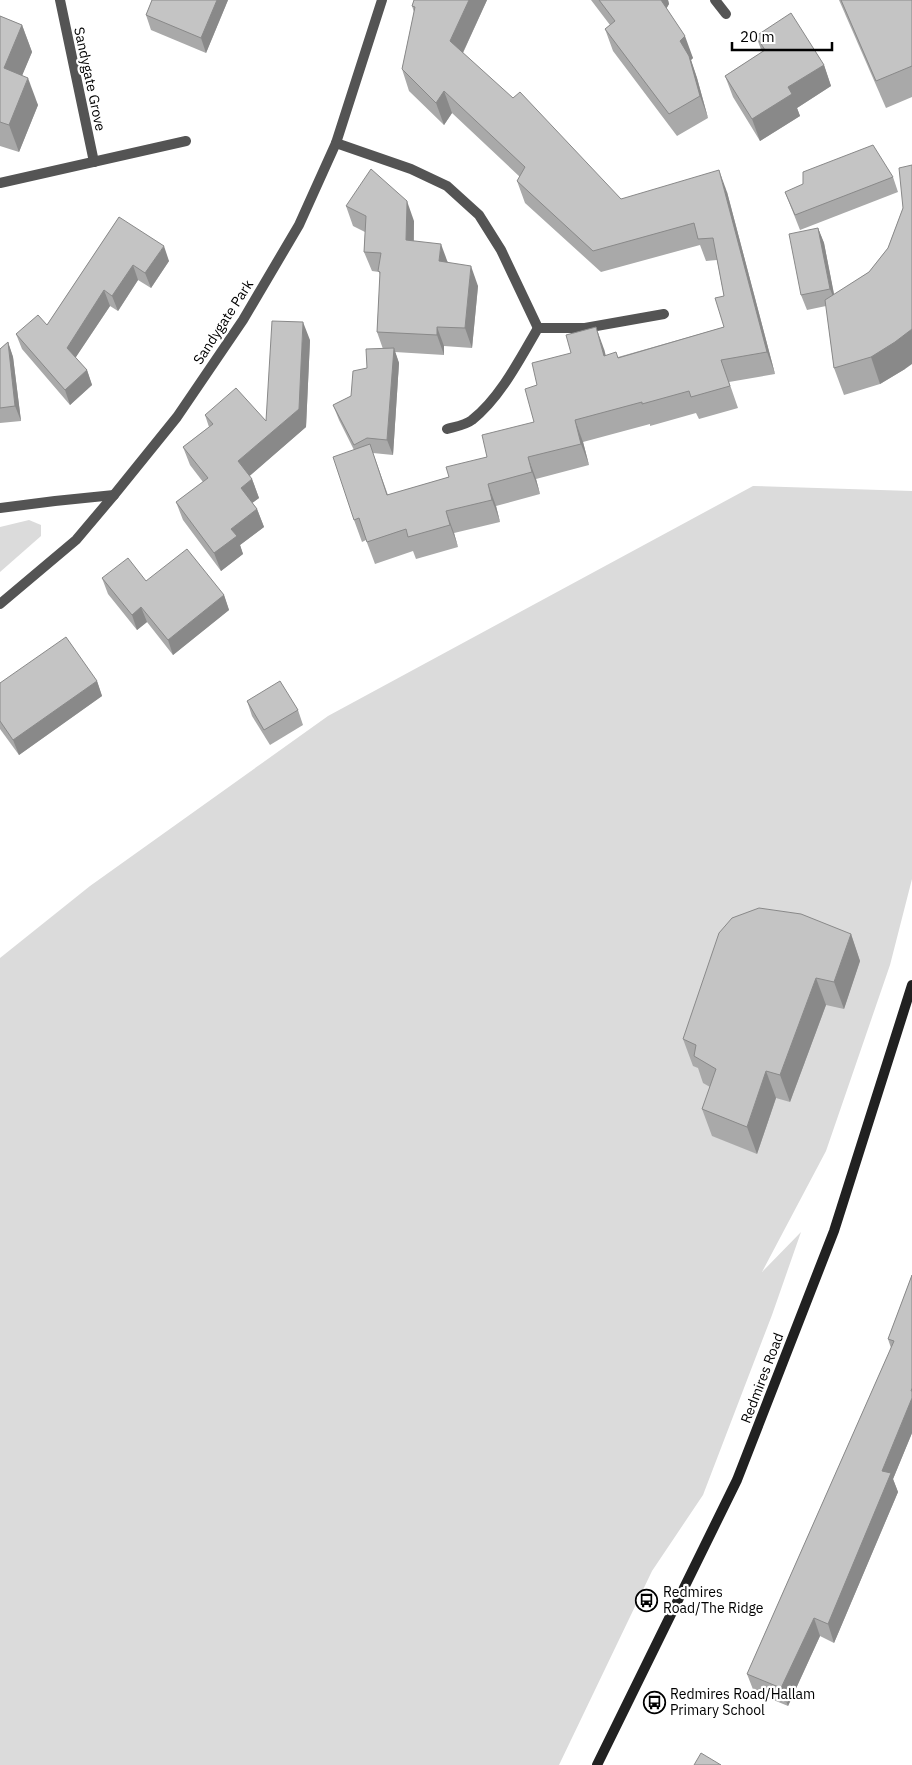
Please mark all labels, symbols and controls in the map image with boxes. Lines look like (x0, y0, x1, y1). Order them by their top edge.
scale bar (732, 20, 832, 52)
street label: Sandygate Grove (70, 25, 110, 133)
text: 20 m (740, 27, 775, 46)
street label: Sandygate Park (189, 276, 257, 368)
street label: Redmires Road (737, 1330, 787, 1426)
place label: Redmires Road/The Ridge (663, 1583, 764, 1617)
bus stop icon: Redmires Road/The Ridge (635, 1588, 659, 1612)
place label: Redmires Road/Hallam Primary School (670, 1685, 815, 1719)
bus stop icon: Redmires Road/Hallam Primary School (642, 1690, 666, 1714)

